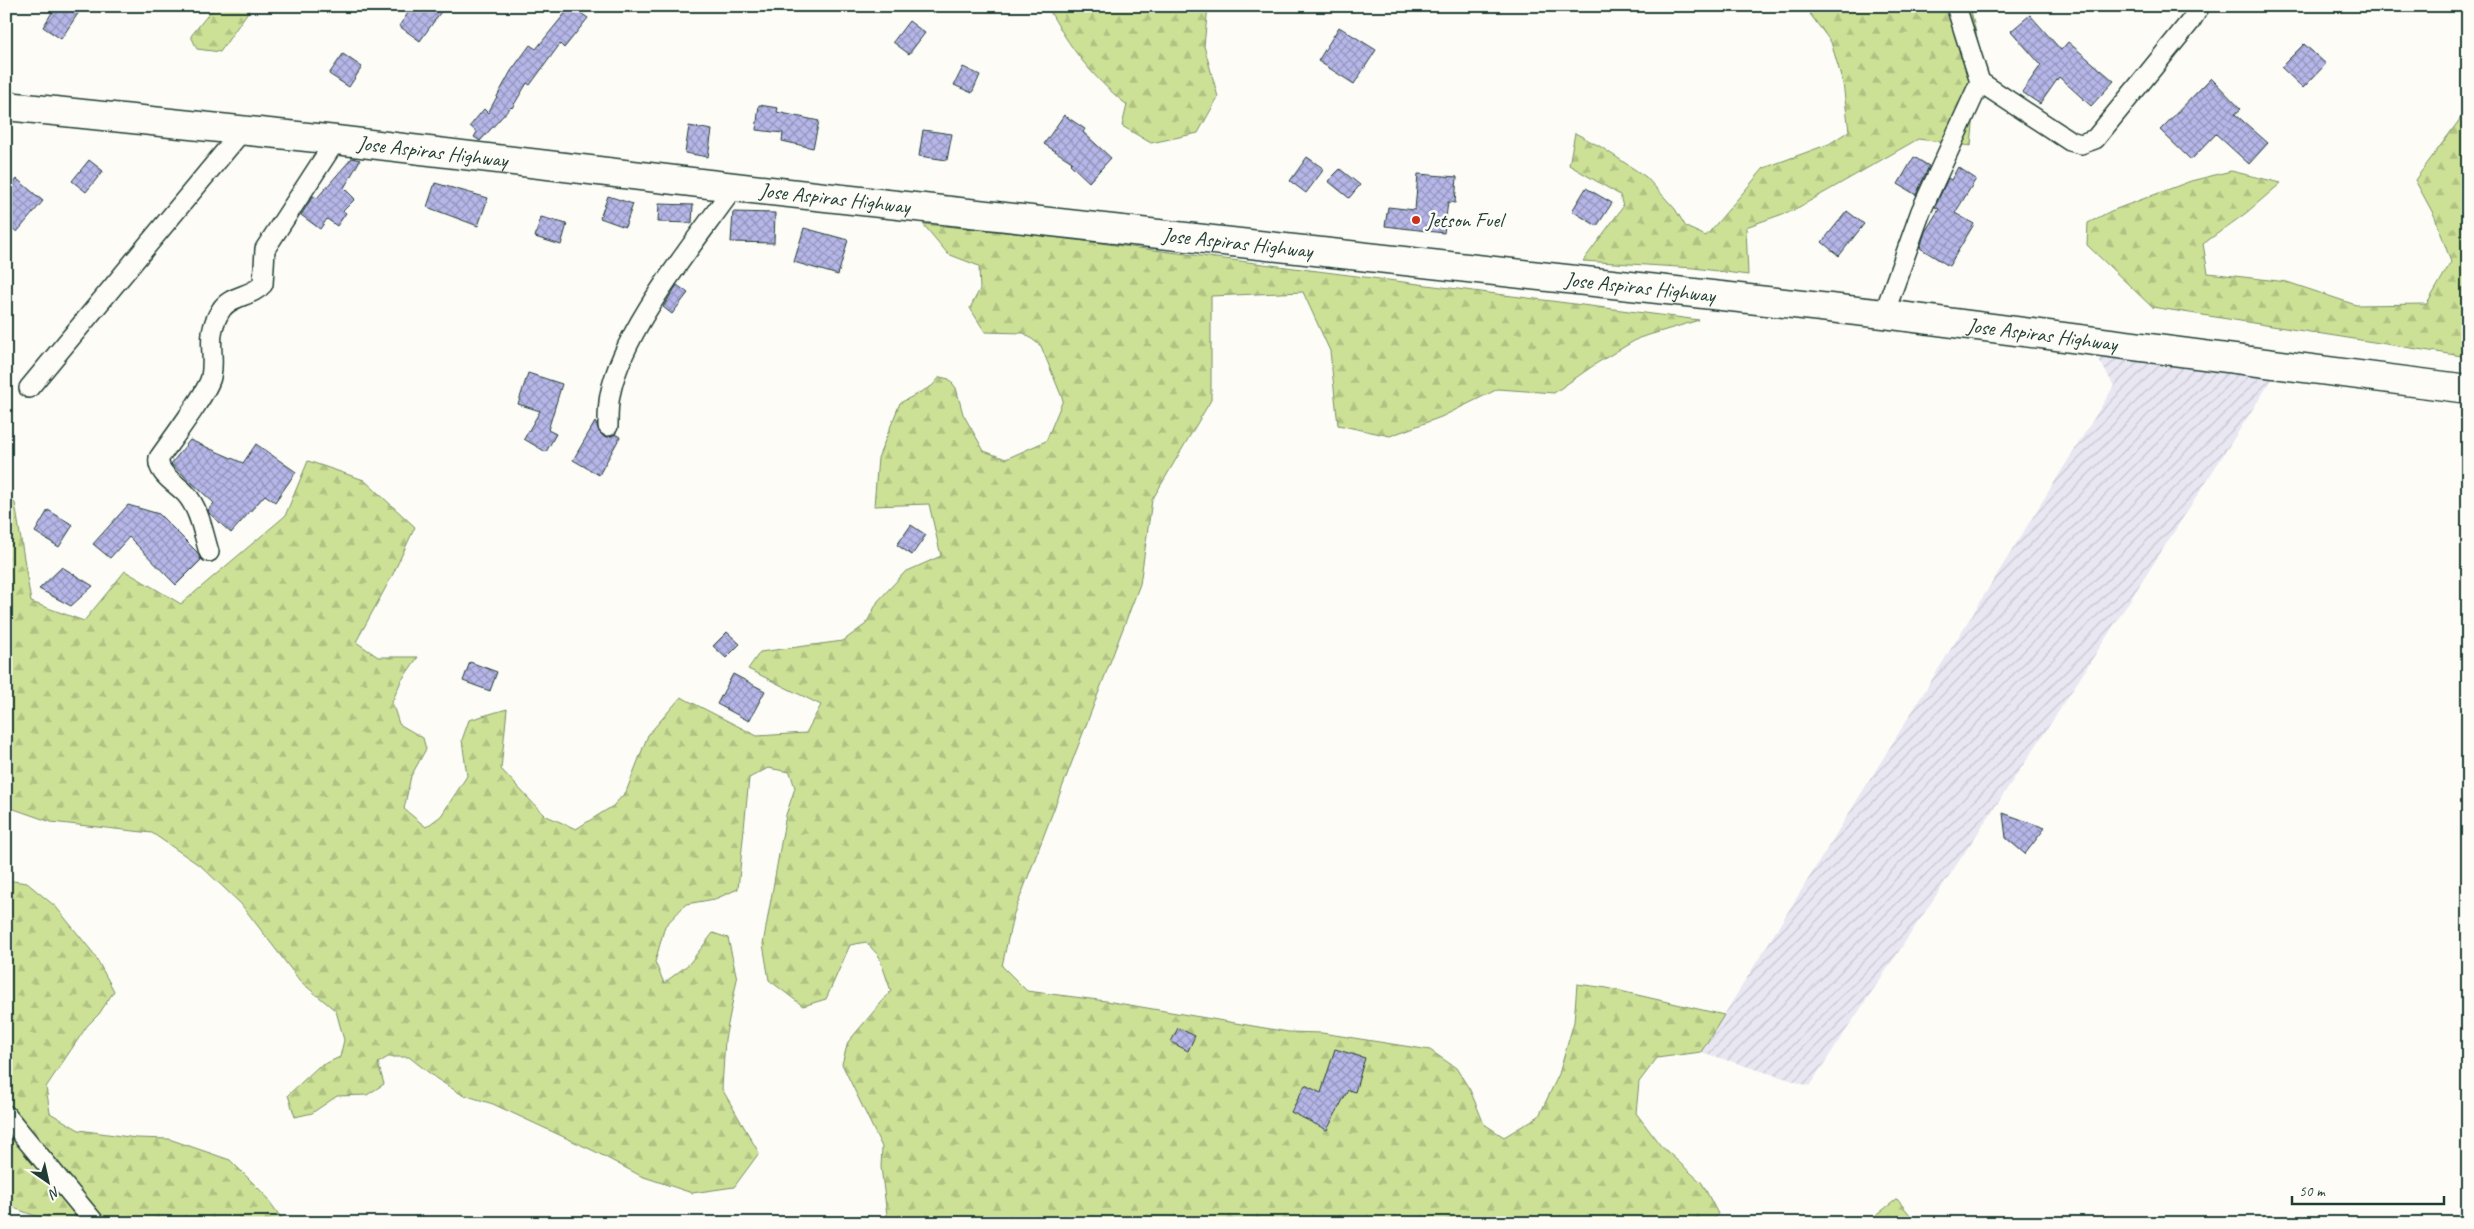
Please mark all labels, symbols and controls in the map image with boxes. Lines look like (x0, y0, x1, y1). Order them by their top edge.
street label: Jose Aspiras Highway (355, 130, 511, 173)
street label: Jose Aspiras Highway (757, 177, 913, 220)
place label: Jetson Fuel (1425, 207, 1506, 233)
marker: Jetson Fuel (1410, 214, 1422, 226)
street label: Jose Aspiras Highway (1160, 221, 1316, 264)
street label: Jose Aspiras Highway (1563, 266, 1718, 308)
street label: Jose Aspiras Highway (1965, 312, 2121, 357)
north arrow (22, 1156, 72, 1206)
scale bar (2292, 1174, 2444, 1206)
text: 50 m (2299, 1182, 2326, 1201)
text: N (45, 1183, 63, 1203)

